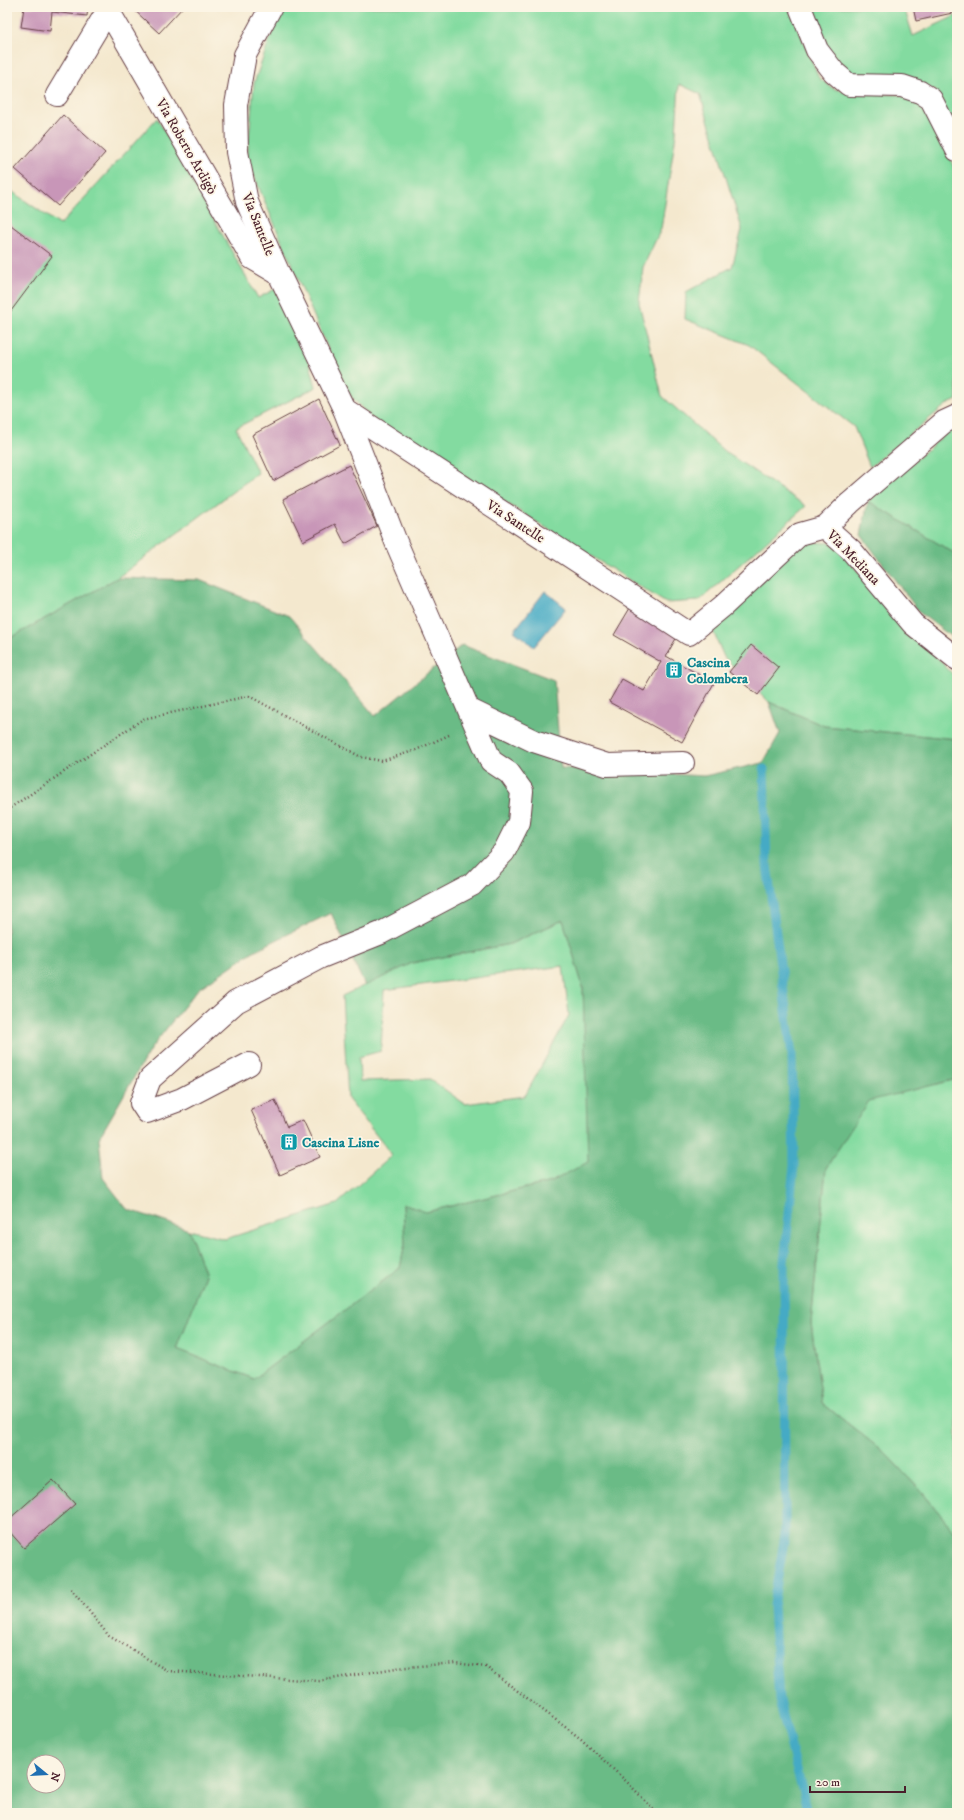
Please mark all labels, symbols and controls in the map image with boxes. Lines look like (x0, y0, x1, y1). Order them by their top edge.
street label: Via Roberto Ardigò (151, 95, 221, 198)
street label: Via Santelle (237, 189, 279, 259)
street label: Via Santelle (482, 496, 548, 548)
street label: Via Mediana (822, 526, 884, 589)
place label: Cascina Colombera (687, 654, 749, 688)
building icon: Cascina Colombera (664, 660, 684, 680)
building icon: Cascina Lisne (279, 1132, 299, 1152)
place label: Cascina Lisne (302, 1134, 379, 1152)
north arrow (26, 1754, 66, 1794)
scale bar (810, 1768, 905, 1794)
text: N (47, 1770, 63, 1783)
text: 20 m (816, 1775, 840, 1790)

